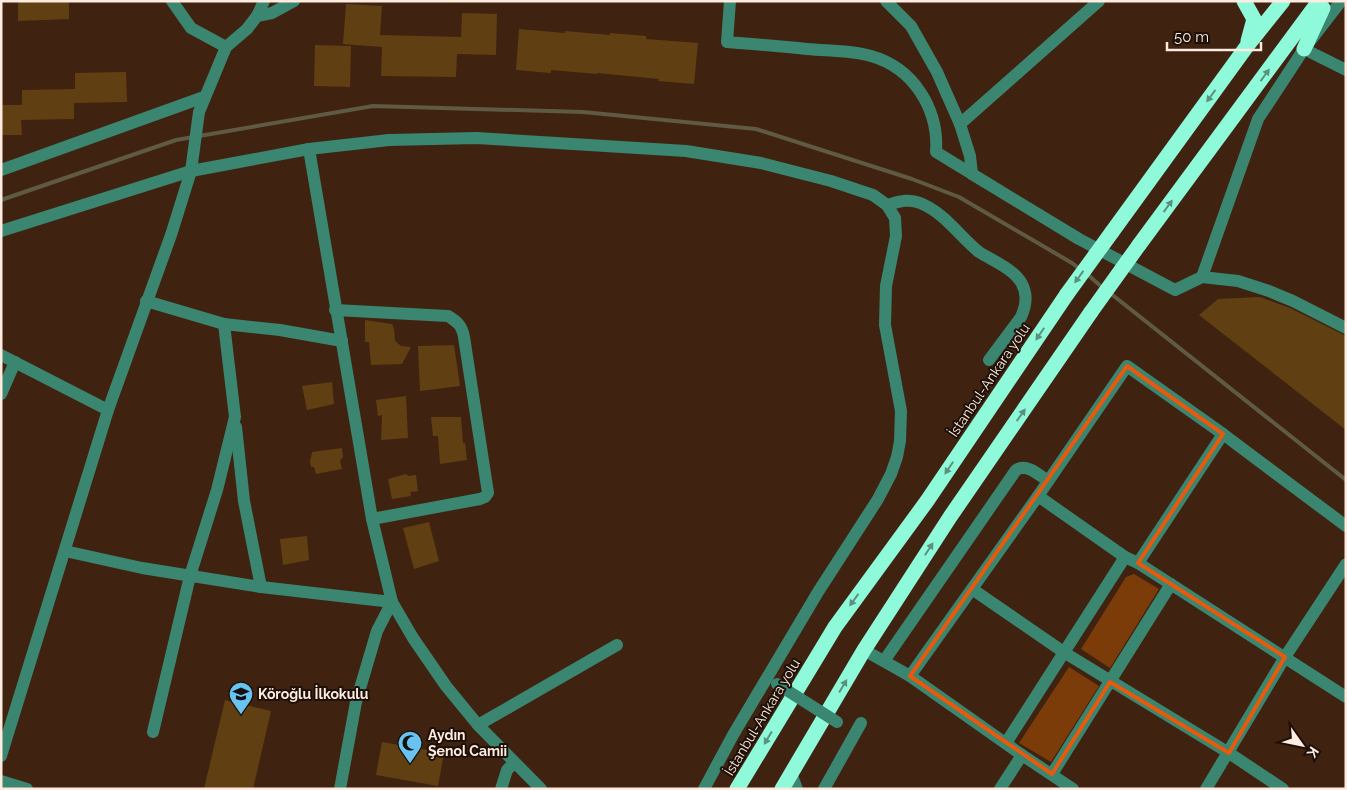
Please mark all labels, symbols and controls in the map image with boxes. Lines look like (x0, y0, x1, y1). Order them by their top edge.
scale bar (1167, 20, 1261, 52)
text: 50 m (1174, 28, 1209, 46)
one-way arrow (1259, 69, 1270, 82)
one-way arrow (1206, 89, 1216, 103)
one-way arrow (1163, 199, 1173, 213)
one-way arrow (1074, 270, 1085, 283)
street label: İstanbul-Ankara yolu (943, 319, 1033, 440)
one-way arrow (1035, 327, 1045, 341)
one-way arrow (1016, 408, 1025, 421)
one-way arrow (944, 462, 954, 475)
one-way arrow (924, 542, 934, 556)
one-way arrow (849, 594, 859, 607)
street label: İstanbul-Ankara yolu (719, 655, 803, 778)
one-way arrow (838, 680, 847, 693)
school or university icon: Köroğlu İlkokulu (228, 681, 254, 715)
place label: Köroğlu İlkokulu (258, 685, 369, 702)
north arrow (1277, 720, 1327, 770)
place label: Aydın Şenol Camii (428, 727, 507, 759)
mosque icon: Aydın Şenol Camii (397, 730, 423, 764)
one-way arrow (763, 732, 772, 745)
text: K (1303, 744, 1322, 761)

